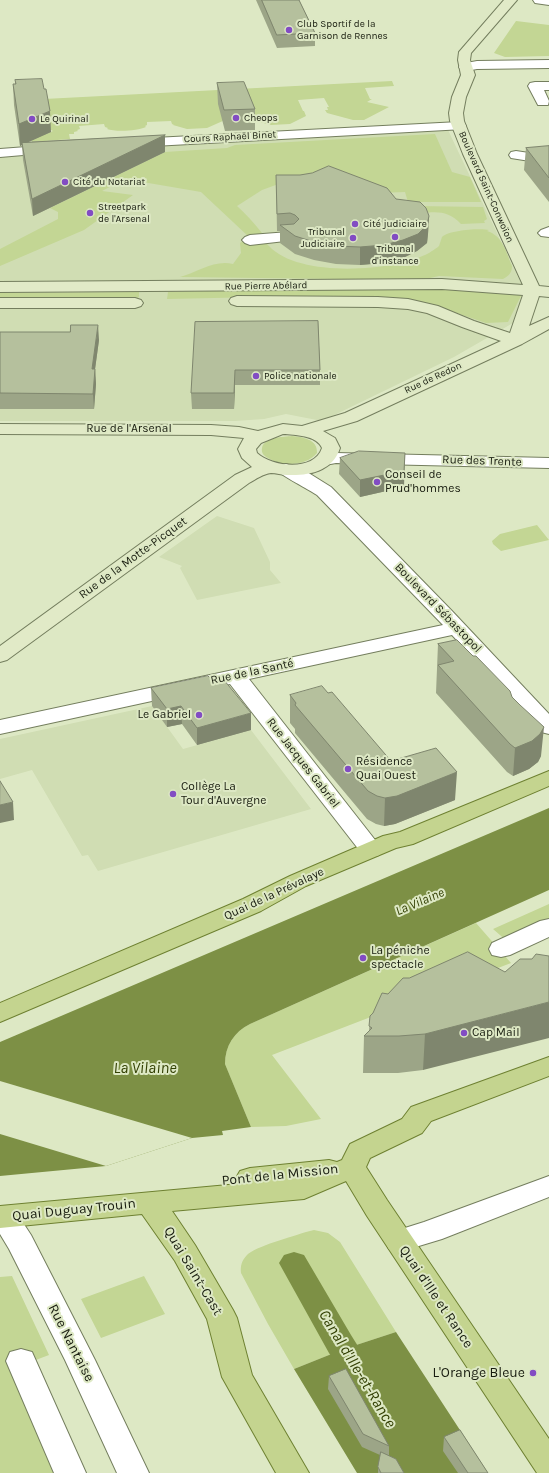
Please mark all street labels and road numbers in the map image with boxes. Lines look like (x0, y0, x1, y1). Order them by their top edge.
street label: Cours Raphaël Binet (184, 129, 276, 145)
street label: Boulevard Saint-Conwoïon (456, 129, 516, 245)
street label: Rue Pierre Abélard (225, 279, 307, 293)
street label: Rue de Redon (402, 360, 464, 396)
street label: Rue de l'Arsenal (86, 422, 172, 436)
street label: Rue des Trente (442, 452, 522, 470)
street label: Rue de la Motte-Picquet (76, 514, 190, 602)
street label: Boulevard Sébastopol (391, 560, 485, 656)
street label: Rue de la Santé (209, 656, 295, 688)
street label: Rue Jacques Gabriel (264, 715, 342, 811)
street label: Quai de la Prévalaye (222, 865, 326, 923)
street label: Pont de la Mission (221, 1161, 339, 1189)
street label: Quai Duguay Trouin (11, 1195, 137, 1225)
street label: Quai Saint-Cast (160, 1224, 226, 1318)
street label: Quai d'Ille et Rance (395, 1242, 477, 1352)
street label: Rue Nantaise (44, 1301, 98, 1385)

